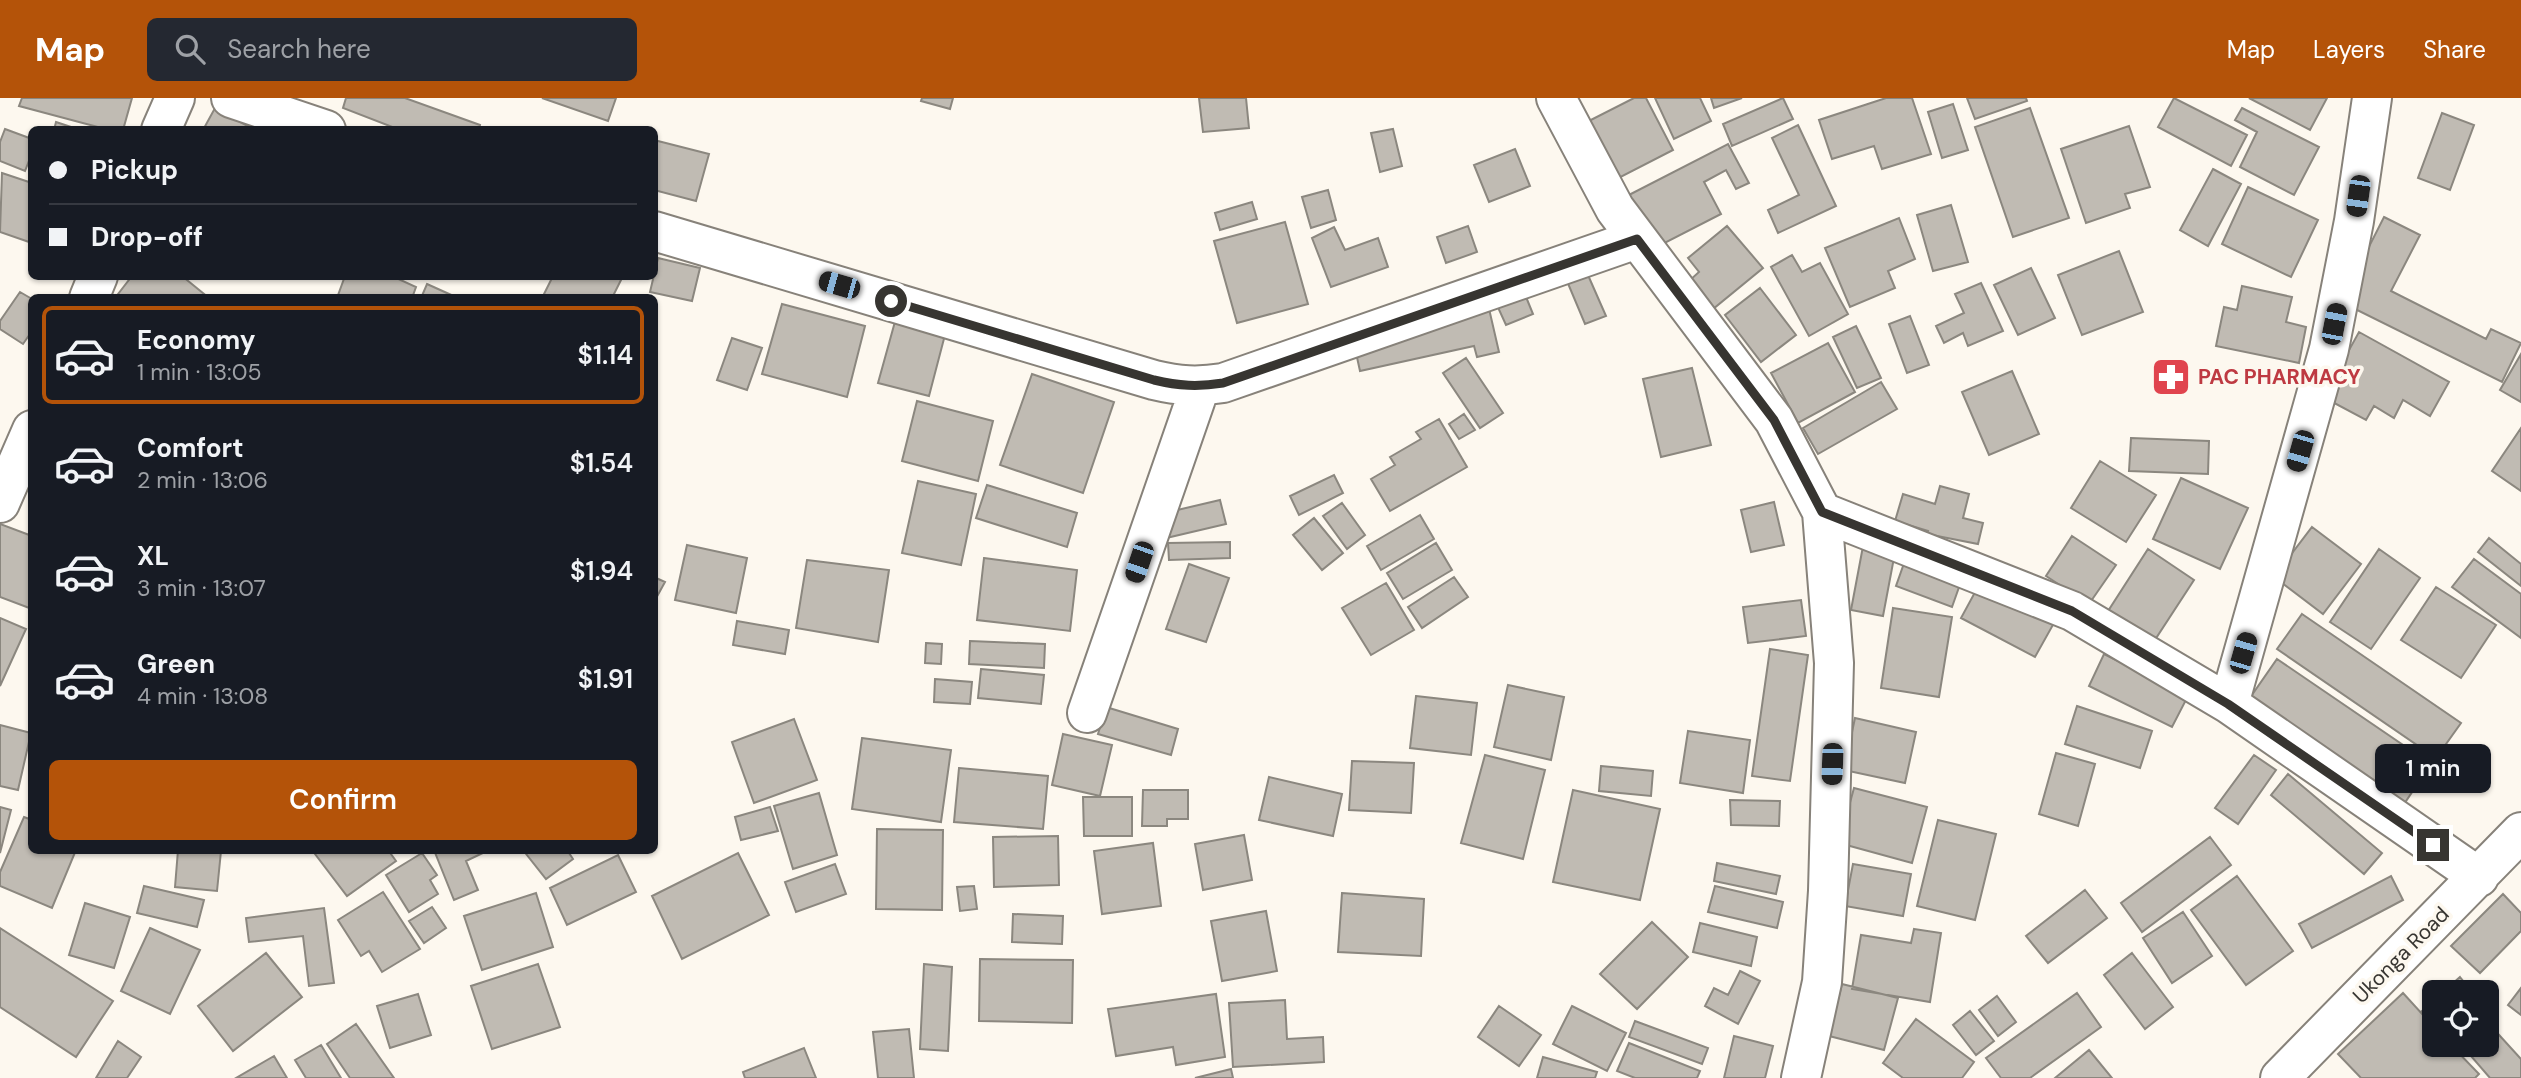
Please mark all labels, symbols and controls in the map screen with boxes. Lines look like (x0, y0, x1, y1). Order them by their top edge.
search box (147, 18, 637, 81)
text: Map (35, 28, 105, 71)
icon: search (171, 30, 209, 68)
text: Search here (227, 32, 371, 66)
text: Map (2227, 34, 2275, 65)
text: Layers (2313, 34, 2385, 65)
text: Share (2423, 34, 2486, 65)
text: Pickup (91, 153, 178, 187)
car (2345, 174, 2372, 218)
text: Drop-off (91, 220, 203, 254)
car (816, 269, 863, 301)
route start (875, 285, 907, 317)
car (2320, 301, 2349, 347)
text: Economy (137, 323, 255, 357)
icon: car (53, 324, 116, 387)
text: $1.14 (577, 338, 633, 372)
pharmacy icon: PAC PHARMACY (2150, 356, 2192, 398)
text: 1 min · 13:05 (137, 357, 261, 387)
place label: PAC PHARMACY (2198, 363, 2361, 391)
car (2285, 428, 2316, 474)
text: Comfort (137, 431, 243, 465)
icon: car (53, 432, 116, 495)
text: $1.54 (570, 446, 633, 480)
text: 2 min · 13:06 (137, 465, 268, 495)
text: XL (137, 539, 169, 573)
car (1123, 539, 1156, 585)
icon: car (53, 540, 116, 603)
text: $1.94 (570, 554, 633, 588)
text: 3 min · 13:07 (137, 573, 266, 603)
car (2228, 630, 2259, 676)
text: Green (137, 647, 215, 681)
icon: car (53, 648, 116, 711)
text: $1.91 (578, 662, 633, 696)
text: 4 min · 13:08 (137, 681, 268, 711)
car (1821, 743, 1844, 785)
callout: 1 min (2375, 744, 2491, 792)
text: 1 min (2406, 753, 2460, 783)
button: Confirm (49, 760, 637, 840)
route end (2417, 829, 2449, 861)
street label: Ukonga Road (2347, 901, 2455, 1009)
map controls (2422, 980, 2499, 1057)
button: locate (2422, 980, 2499, 1057)

